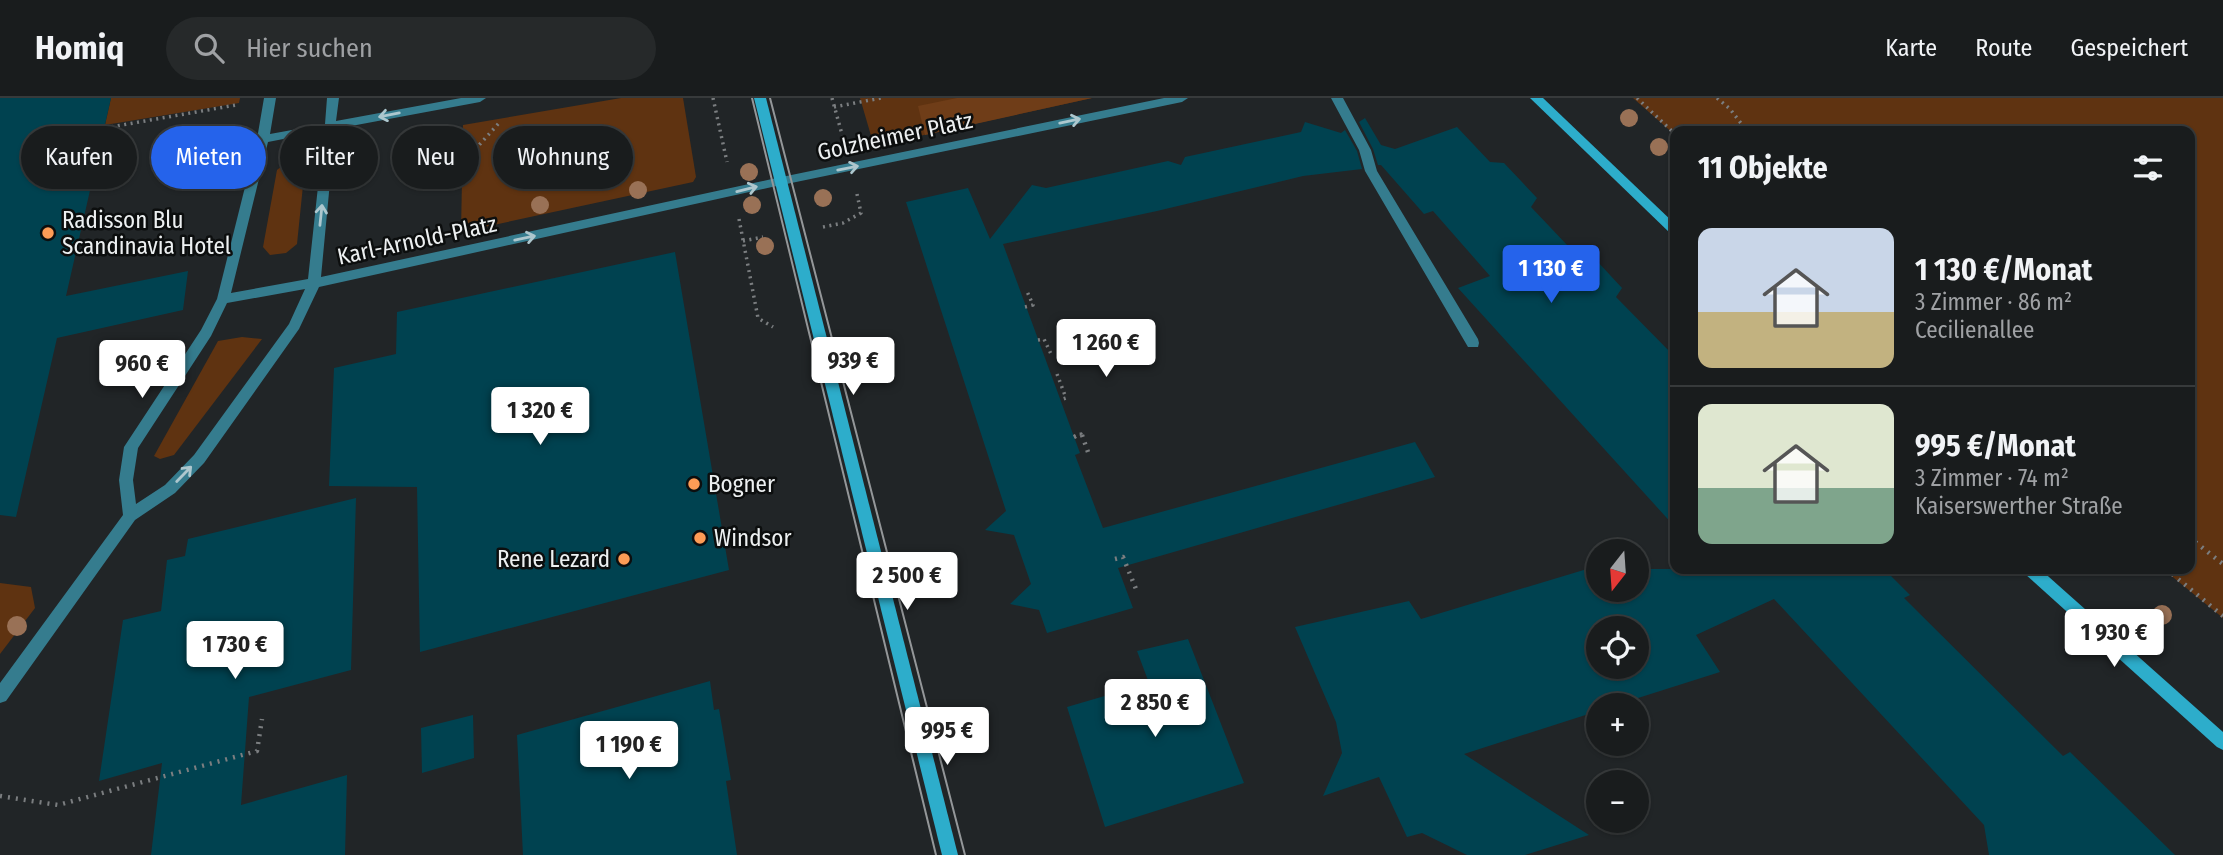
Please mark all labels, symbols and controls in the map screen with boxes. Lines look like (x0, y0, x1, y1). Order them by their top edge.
search box (166, 17, 656, 80)
text: Homiq (35, 28, 124, 68)
icon: search (190, 29, 228, 67)
text: Hier suchen (246, 33, 373, 64)
text: Karte (1885, 34, 1937, 62)
text: Route (1975, 34, 2032, 62)
text: Gespeichert (2070, 34, 2188, 62)
street label: Golzheimer Platz (815, 106, 975, 166)
one-way arrow (378, 109, 401, 123)
one-way arrow (1058, 114, 1081, 128)
chip: Kaufen (21, 126, 137, 189)
chip: Mieten (151, 126, 266, 189)
chip: Filter (280, 126, 378, 189)
chip: Neu (392, 126, 479, 189)
chip: Wohnung (493, 126, 633, 189)
icon: filters (2129, 149, 2167, 187)
text: 11 Objekte (1698, 150, 1828, 186)
one-way arrow (836, 161, 859, 174)
one-way arrow (735, 182, 758, 195)
one-way arrow (315, 205, 328, 227)
place label: Radisson Blu Scandinavia Hotel (62, 206, 231, 260)
street label: Karl-Arnold-Platz (335, 209, 499, 271)
marker: Radisson Blu Scandinavia Hotel (40, 225, 56, 241)
one-way arrow (513, 230, 536, 244)
pin: 1 130 € (1486, 246, 1616, 305)
text: 1 130 €/Monat (1915, 252, 2092, 288)
text: 1 130 € (1519, 254, 1583, 282)
icon: home (1754, 256, 1838, 340)
text: 3 Zimmer · 86 m² (1915, 288, 2072, 316)
text: Cecilienallee (1915, 316, 2034, 344)
pin: 1 260 € (1041, 320, 1171, 379)
text: 1 260 € (1073, 328, 1139, 356)
pin: 939 € (804, 338, 902, 397)
pin: 960 € (93, 341, 191, 400)
text: 939 € (827, 346, 879, 374)
text: 960 € (115, 349, 169, 377)
pin: 1 320 € (475, 388, 605, 447)
text: 1 320 € (507, 396, 573, 424)
text: 995 €/Monat (1915, 428, 2076, 464)
icon: home (1754, 432, 1838, 516)
text: 3 Zimmer · 74 m² (1915, 464, 2069, 492)
one-way arrow (175, 466, 192, 483)
place label: Bogner (708, 470, 775, 498)
marker: Bogner (686, 476, 702, 492)
text: Kaiserswerther Straße (1915, 492, 2123, 520)
place label: Windsor (714, 524, 791, 552)
marker: Windsor (692, 530, 708, 546)
north arrow (1586, 539, 1648, 602)
map controls (1586, 539, 1649, 833)
place label: Rene Lezard (497, 545, 610, 573)
marker: Rene Lezard (616, 551, 632, 567)
pin: 2 500 € (842, 552, 972, 612)
text: 2 500 € (873, 561, 941, 589)
pin: 1 930 € (2049, 610, 2179, 669)
button: locate (1586, 616, 1649, 679)
text: 1 930 € (2081, 618, 2147, 646)
pin: 1 730 € (170, 622, 300, 681)
text: 1 730 € (203, 630, 267, 658)
pin: 2 850 € (1090, 680, 1220, 739)
text: 2 850 € (1121, 688, 1189, 716)
button: + (1586, 693, 1649, 756)
pin: 995 € (898, 708, 996, 767)
text: 995 € (921, 716, 973, 744)
pin: 1 190 € (564, 722, 694, 781)
text: 1 190 € (596, 730, 662, 758)
button: − (1586, 770, 1649, 833)

